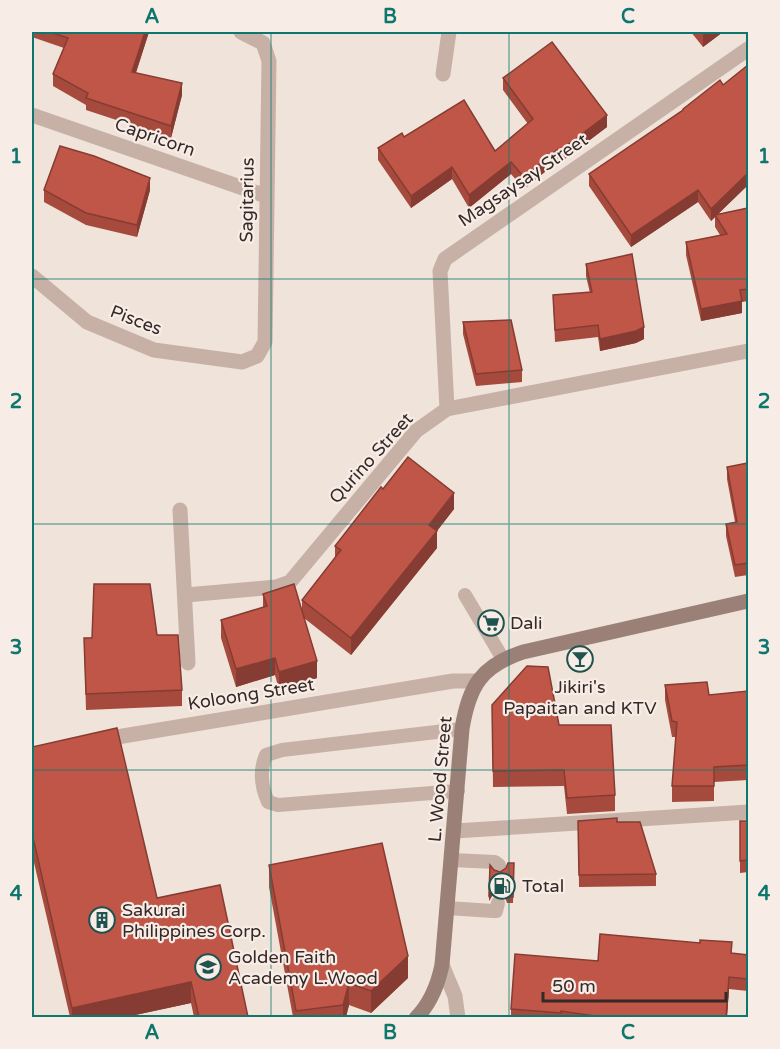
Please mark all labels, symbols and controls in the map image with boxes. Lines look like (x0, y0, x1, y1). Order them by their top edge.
text: A (145, 5, 160, 29)
text: B (383, 5, 397, 29)
text: C (621, 5, 635, 29)
street label: Capricorn (112, 113, 198, 161)
street label: Magsaysay Street (454, 128, 592, 231)
text: 1 (10, 145, 22, 169)
text: 1 (758, 145, 770, 169)
street label: Sagitarius (235, 157, 259, 243)
street label: Pisces (107, 300, 165, 340)
text: 2 (10, 390, 22, 414)
text: 2 (758, 390, 770, 414)
street label: Qurino Street (324, 408, 418, 508)
supermarket icon: Dali (476, 608, 506, 638)
place label: Dali (510, 612, 542, 634)
text: 3 (10, 636, 22, 660)
text: 3 (758, 636, 770, 660)
bar icon: Jikiri's Papaitan and KTV (565, 644, 595, 674)
street label: Koloong Street (186, 673, 316, 715)
place label: Jikiri's Papaitan and KTV (503, 676, 657, 719)
street label: L. Wood Street (424, 715, 456, 843)
fuel station icon: Total (487, 871, 517, 901)
place label: Total (522, 875, 564, 897)
text: 4 (10, 882, 23, 906)
text: 4 (758, 882, 771, 906)
place label: Sakurai Philippines Corp. (122, 899, 266, 942)
building icon: Sakurai Philippines Corp. (87, 905, 117, 935)
place label: Golden Faith Academy L.Wood (228, 946, 378, 989)
school or university icon: Golden Faith Academy L.Wood (193, 952, 223, 982)
scale bar (543, 965, 726, 1003)
text: 50 m (552, 975, 596, 997)
text: A (145, 1021, 160, 1045)
text: B (383, 1021, 397, 1045)
text: C (621, 1021, 635, 1045)

